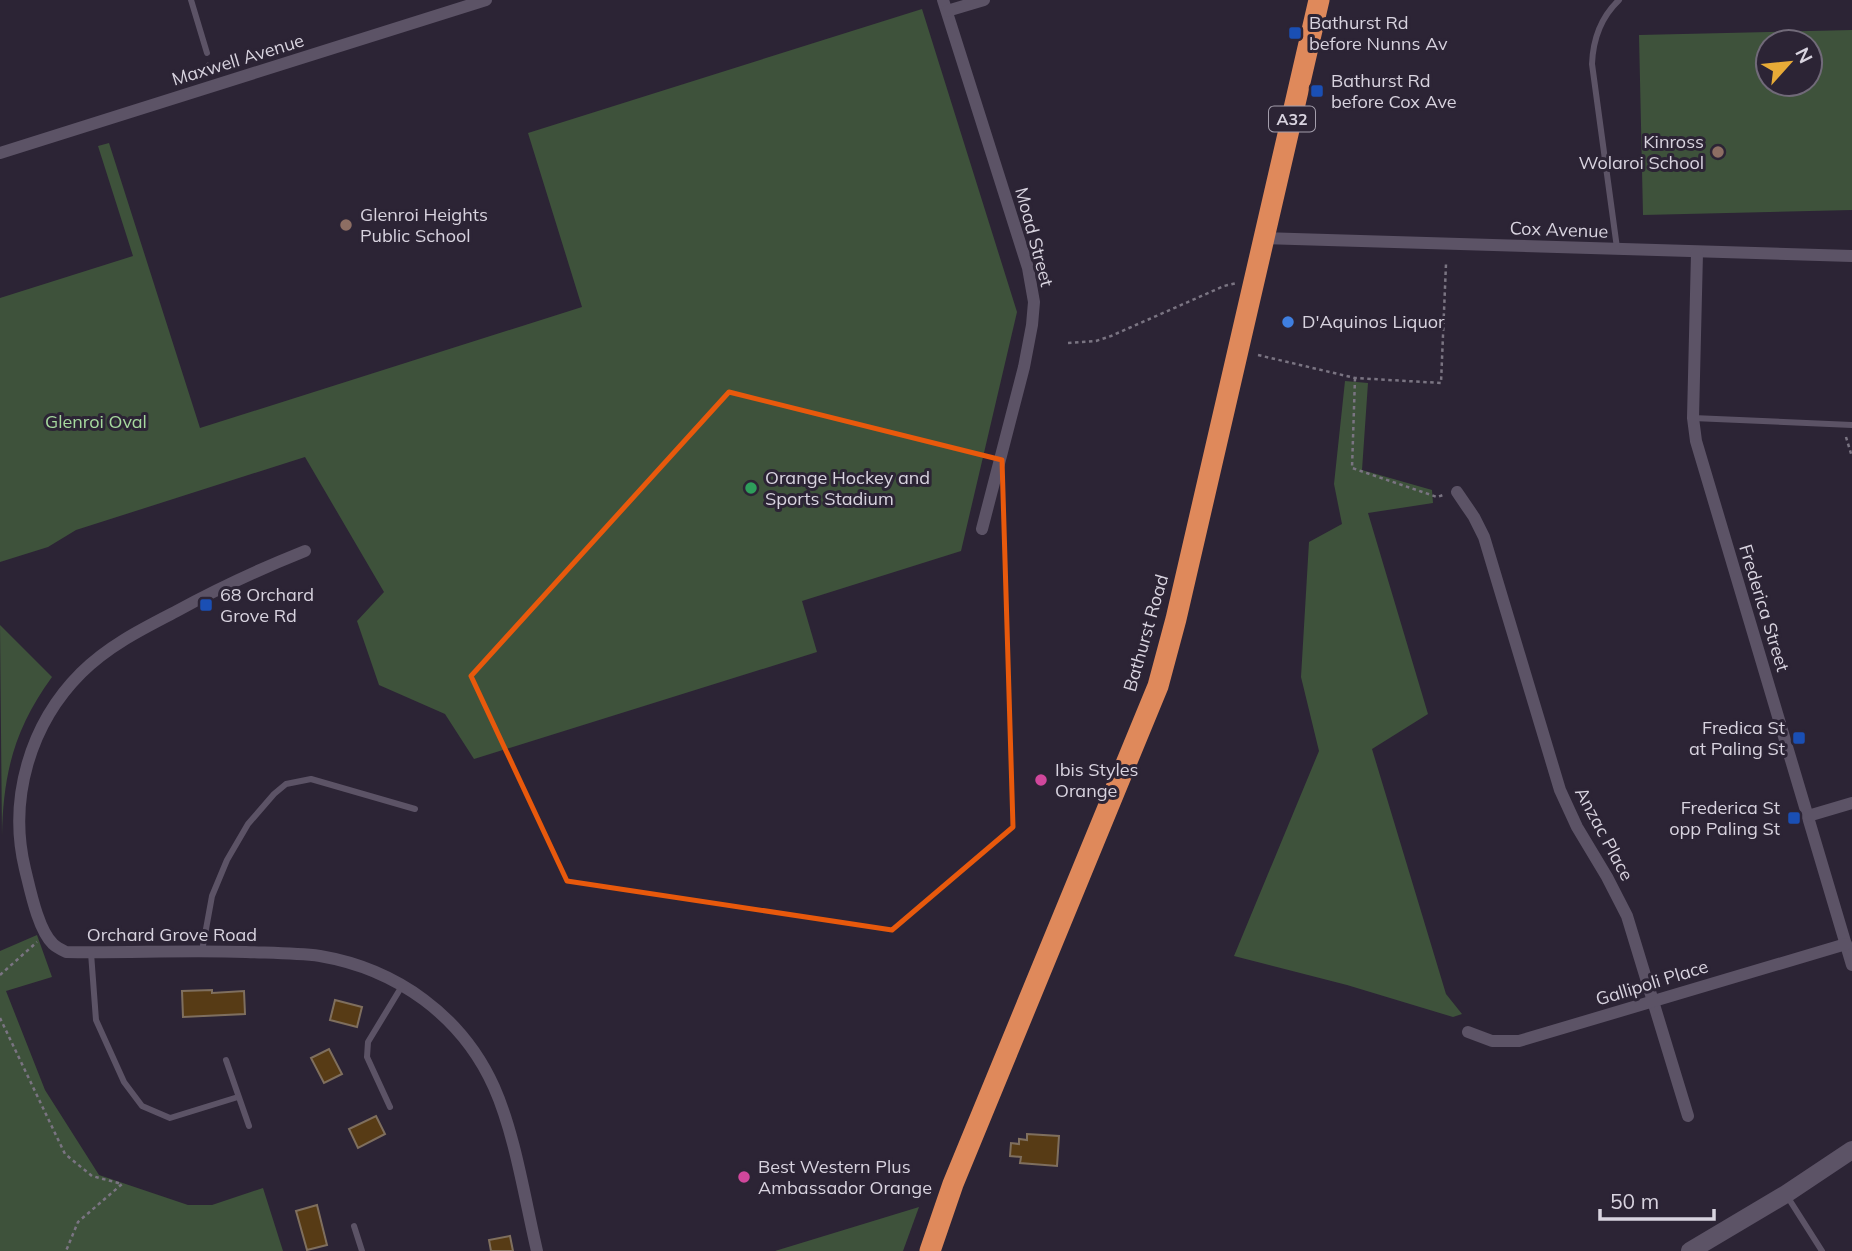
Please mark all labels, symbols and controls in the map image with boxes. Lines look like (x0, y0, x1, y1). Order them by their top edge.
place label: Bathurst Rd before Nunns Av (1309, 11, 1448, 55)
marker: Bathurst Rd before Nunns Av (1287, 25, 1303, 41)
north arrow (1754, 28, 1824, 98)
street label: Maxwell Avenue (169, 29, 307, 91)
text: N (1790, 43, 1818, 67)
place label: Bathurst Rd before Cox Ave (1331, 69, 1457, 113)
marker: Bathurst Rd before Cox Ave (1309, 83, 1325, 99)
road number: A32 (1269, 106, 1315, 132)
place label: Kinross Wolaroi School (1578, 130, 1704, 174)
marker: Kinross Wolaroi School (1710, 144, 1726, 160)
street label: Moad Street (1010, 185, 1059, 289)
place label: Glenroi Heights Public School (360, 203, 488, 247)
street label: Cox Avenue (1509, 216, 1609, 243)
marker: Glenroi Heights Public School (338, 217, 354, 233)
place label: D'Aquinos Liquor (1302, 310, 1445, 333)
marker: D'Aquinos Liquor (1280, 314, 1296, 330)
park label: Glenroi Oval (45, 410, 147, 433)
place label: Orange Hockey and Sports Stadium (765, 466, 930, 510)
marker: Orange Hockey and Sports Stadium (743, 480, 759, 496)
street label: Frederica Street (1734, 542, 1795, 674)
street label: Bathurst Road (1118, 572, 1173, 694)
place label: 68 Orchard Grove Rd (220, 583, 314, 627)
marker: 68 Orchard Grove Rd (198, 597, 214, 613)
place label: Fredica St at Paling St (1689, 716, 1785, 760)
marker: Fredica St at Paling St (1791, 730, 1807, 746)
place label: Ibis Styles Orange (1055, 758, 1139, 802)
marker: Ibis Styles Orange (1033, 772, 1049, 788)
street label: Anzac Place (1570, 783, 1639, 885)
place label: Frederica St opp Paling St (1669, 796, 1780, 840)
marker: Frederica St opp Paling St (1786, 810, 1802, 826)
street label: Orchard Grove Road (87, 923, 257, 946)
street label: Gallipoli Place (1593, 954, 1711, 1011)
place label: Best Western Plus Ambassador Orange (758, 1155, 932, 1199)
marker: Best Western Plus Ambassador Orange (736, 1169, 752, 1185)
scale bar (1600, 1178, 1714, 1222)
text: 50 m (1610, 1188, 1659, 1214)

